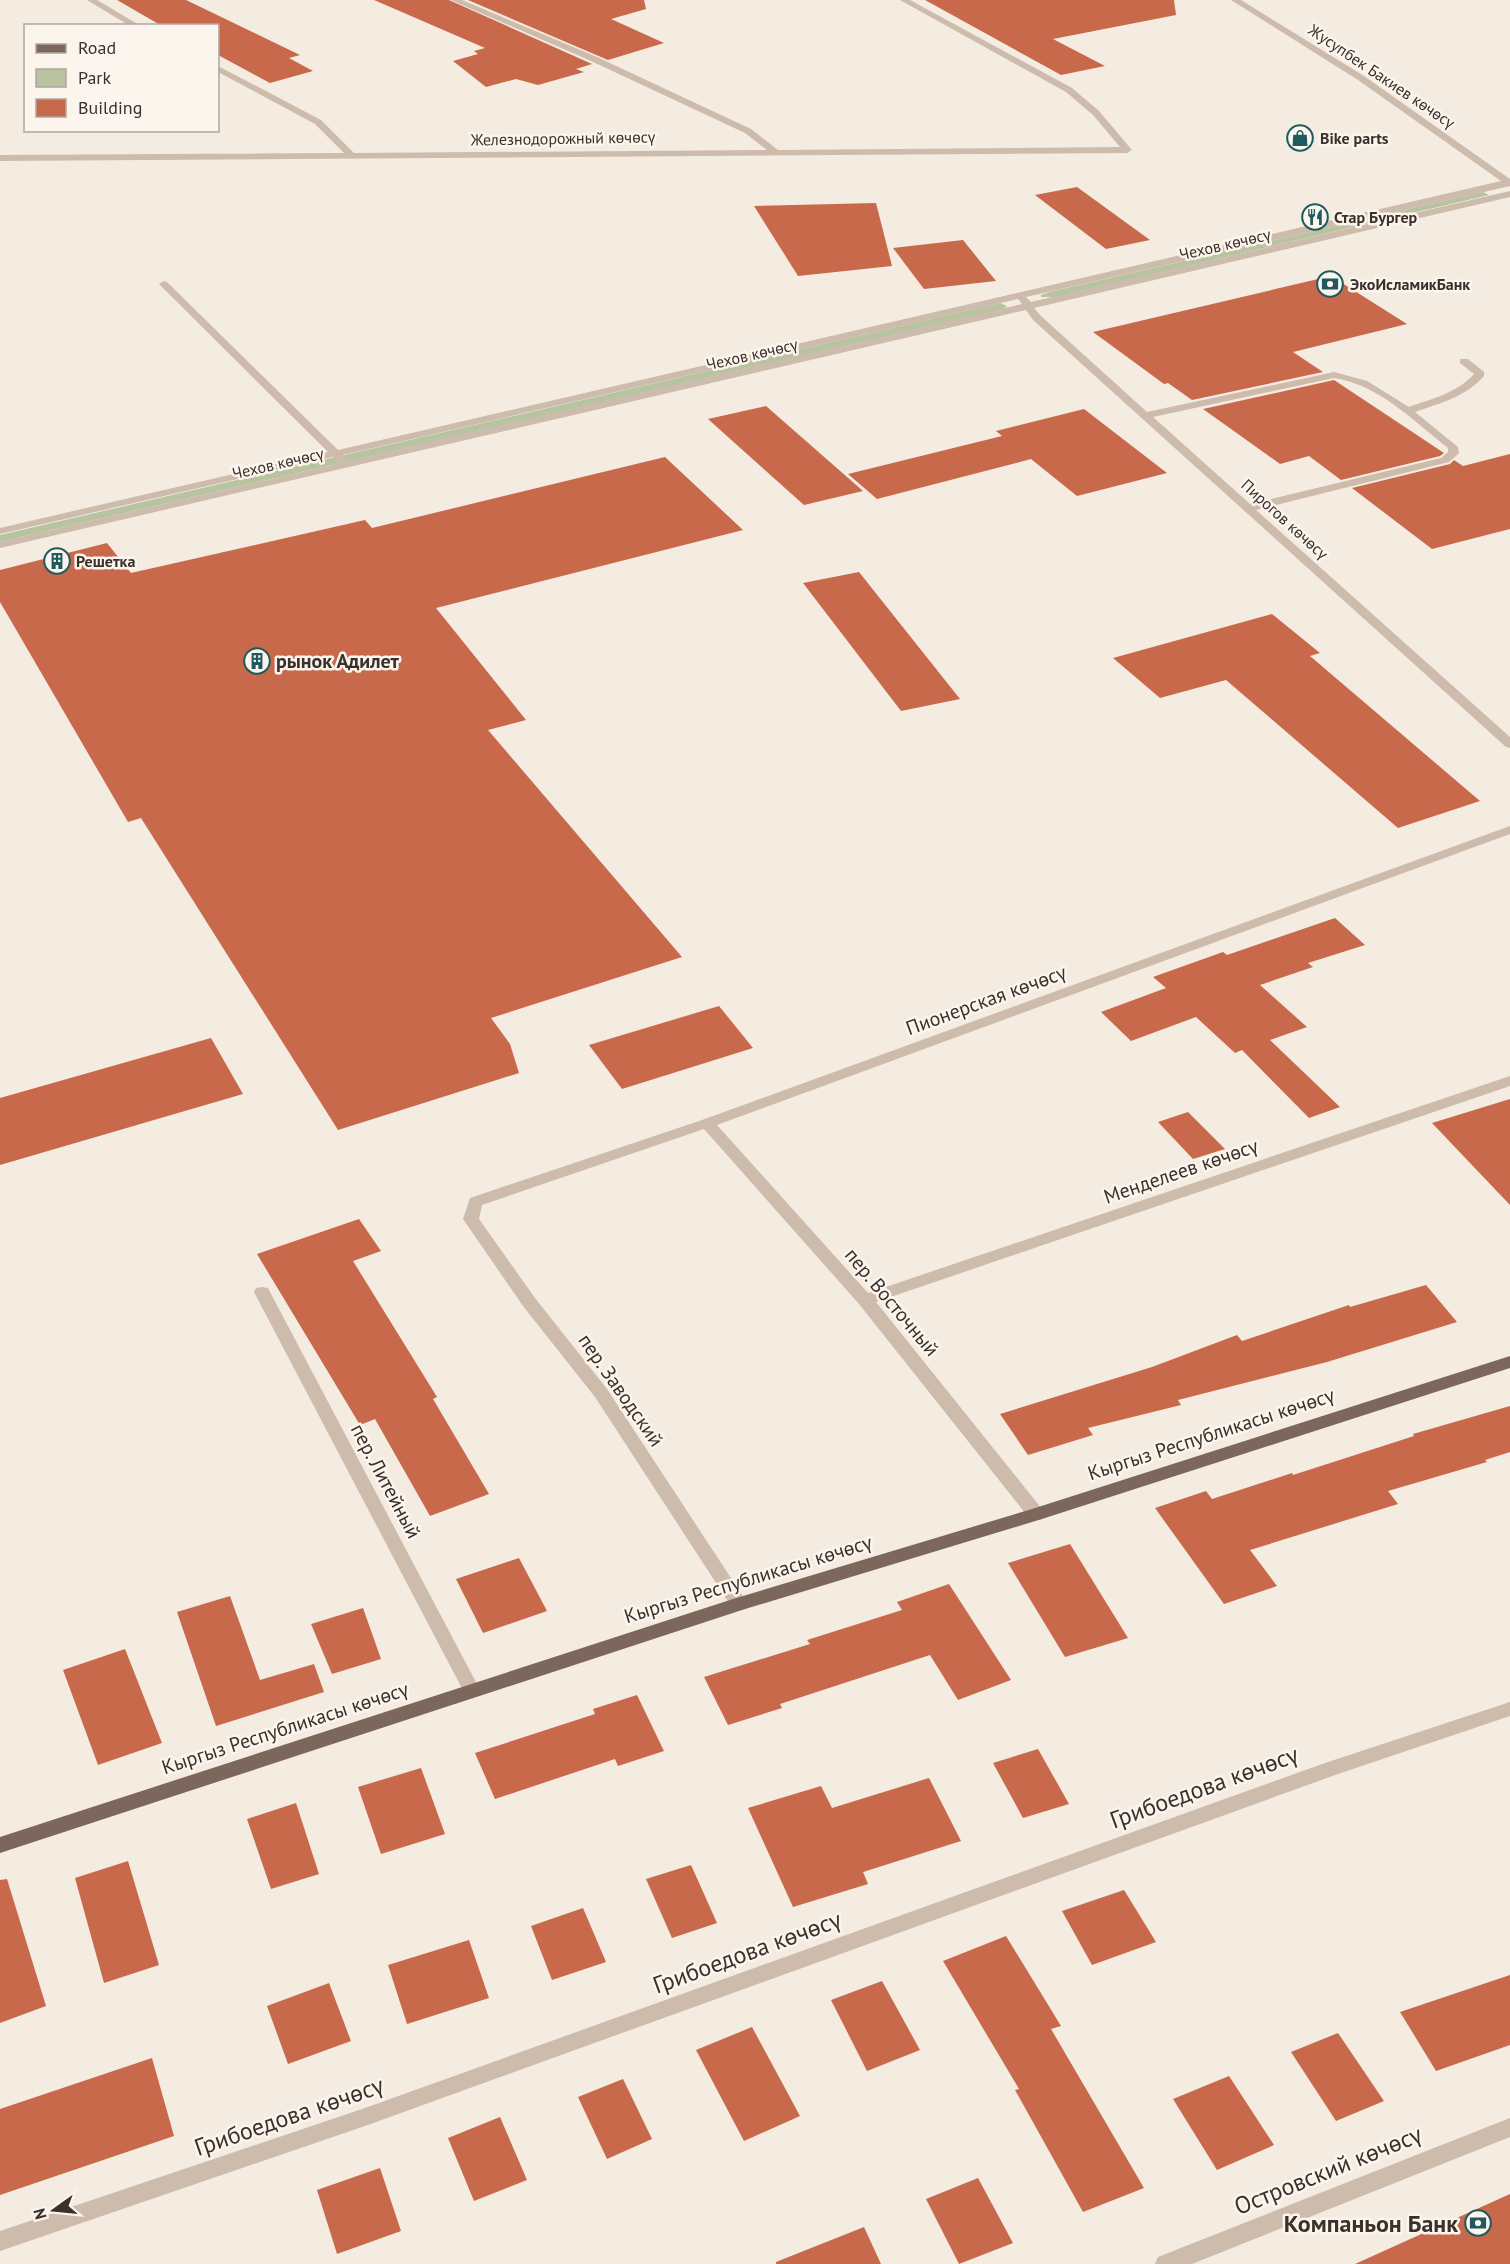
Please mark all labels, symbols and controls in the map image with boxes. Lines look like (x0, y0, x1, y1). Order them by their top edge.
street label: Жусупбек Бакиев көчөсү (1304, 19, 1459, 133)
legend (24, 24, 219, 132)
text: Road (78, 36, 116, 59)
text: Park (78, 66, 111, 89)
text: Building (78, 96, 142, 119)
shop icon: Bike parts (1285, 123, 1315, 153)
street label: Железнодорожный көчөсү (469, 126, 656, 150)
place label: Bike parts (1320, 128, 1389, 148)
restaurant icon: Стар Бургер (1300, 202, 1330, 232)
place label: Стар Бургер (1334, 207, 1418, 227)
street label: Чехов көчөсү (1177, 224, 1273, 264)
bank icon: ЭкоИсламикБанк (1315, 269, 1345, 299)
place label: ЭкоИсламикБанк (1350, 274, 1470, 294)
street label: Чехов көчөсү (704, 334, 800, 374)
street label: Чехов көчөсү (230, 443, 326, 483)
street label: Пирогов көчөсү (1237, 475, 1333, 563)
building icon: Решетка (42, 546, 72, 576)
place label: Решетка (76, 551, 135, 571)
building icon: рынок Адилет (242, 646, 272, 676)
place label: рынок Адилет (276, 648, 400, 674)
street label: Пионерская көчөсү (902, 959, 1070, 1041)
street label: Менделеев көчөсү (1100, 1132, 1262, 1210)
street label: пер. Восточный (839, 1242, 945, 1362)
street label: пер. Заводский (572, 1328, 670, 1452)
street label: Кыргыз Республикасы көчөсү (1084, 1382, 1338, 1486)
street label: пер. Литейный (345, 1419, 427, 1543)
street label: Кыргыз Республикасы көчөсү (621, 1529, 875, 1629)
street label: Кыргыз Республикасы көчөсү (158, 1676, 412, 1780)
street label: Грибоедова көчөсү (1105, 1738, 1303, 1835)
street label: Грибоедова көчөсү (648, 1903, 846, 2000)
street label: Грибоедова көчөсү (190, 2069, 388, 2163)
street label: Островский көчөсү (1229, 2118, 1427, 2222)
north arrow (24, 2180, 84, 2240)
text: N (28, 2206, 51, 2222)
place label: Компаньон Банк (1284, 2208, 1458, 2239)
bank icon: Компаньон Банк (1463, 2208, 1493, 2238)

